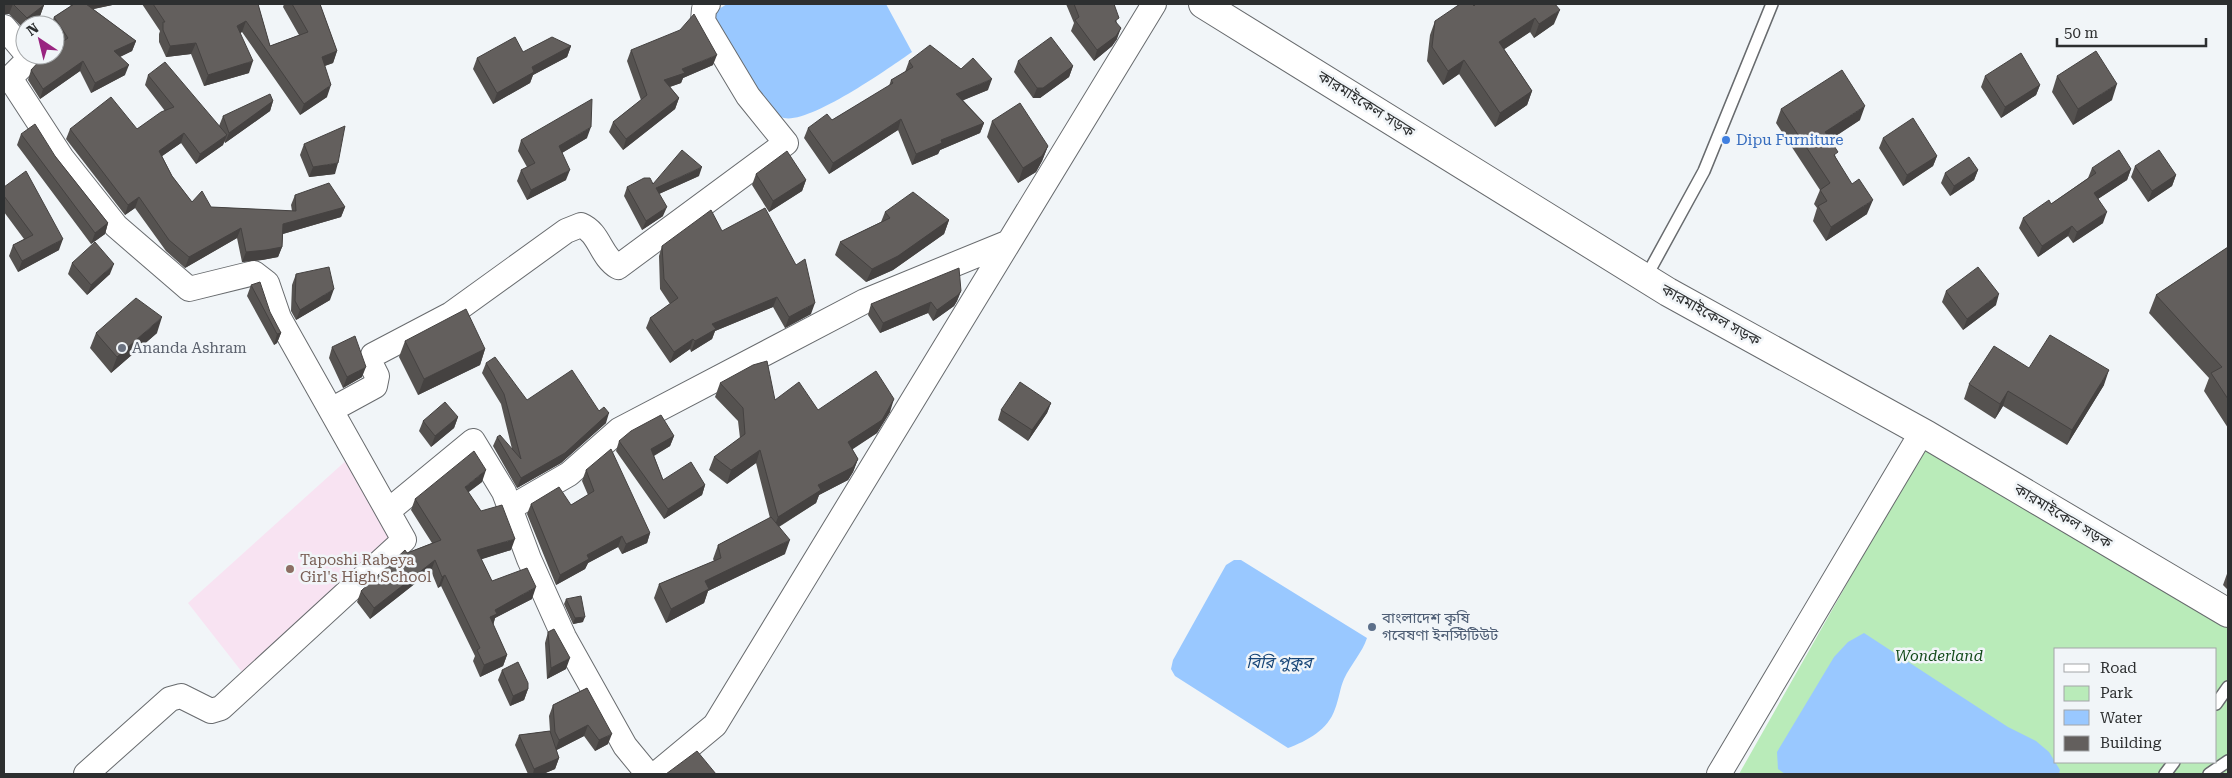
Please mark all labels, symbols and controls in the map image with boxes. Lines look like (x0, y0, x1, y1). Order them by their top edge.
north arrow (15, 15, 65, 65)
scale bar (2057, 15, 2206, 47)
text: N (24, 20, 42, 39)
text: 50 m (2064, 24, 2099, 42)
street label: কারমাইকেল সড়ক (1313, 67, 1418, 141)
place label: Dipu Furniture (1736, 131, 1844, 149)
marker: Dipu Furniture (1720, 134, 1732, 146)
street label: কারমাইকেল সড়ক (1657, 280, 1765, 350)
place label: Ananda Ashram (132, 339, 247, 357)
marker: Ananda Ashram (116, 342, 128, 354)
street label: কারমাইকেল সড়ক (2010, 479, 2116, 553)
place label: Taposhi Rabeya Girl's High School (300, 551, 432, 586)
marker: Taposhi Rabeya Girl's High School (284, 563, 296, 575)
place label: বাংলাদেশ কৃষি গবেষণা ইনস্টিটিউট (1381, 609, 1499, 644)
marker: বাংলাদেশ কৃষি গবেষণা ইনস্টিটিউট (1366, 621, 1378, 633)
park label: Wonderland (1895, 647, 1983, 665)
legend (2054, 648, 2217, 763)
water label: বিরি পুকুর (1246, 653, 1315, 672)
text: Road (2100, 659, 2137, 677)
text: Park (2100, 684, 2134, 702)
text: Water (2100, 709, 2142, 727)
text: Building (2100, 734, 2162, 752)

